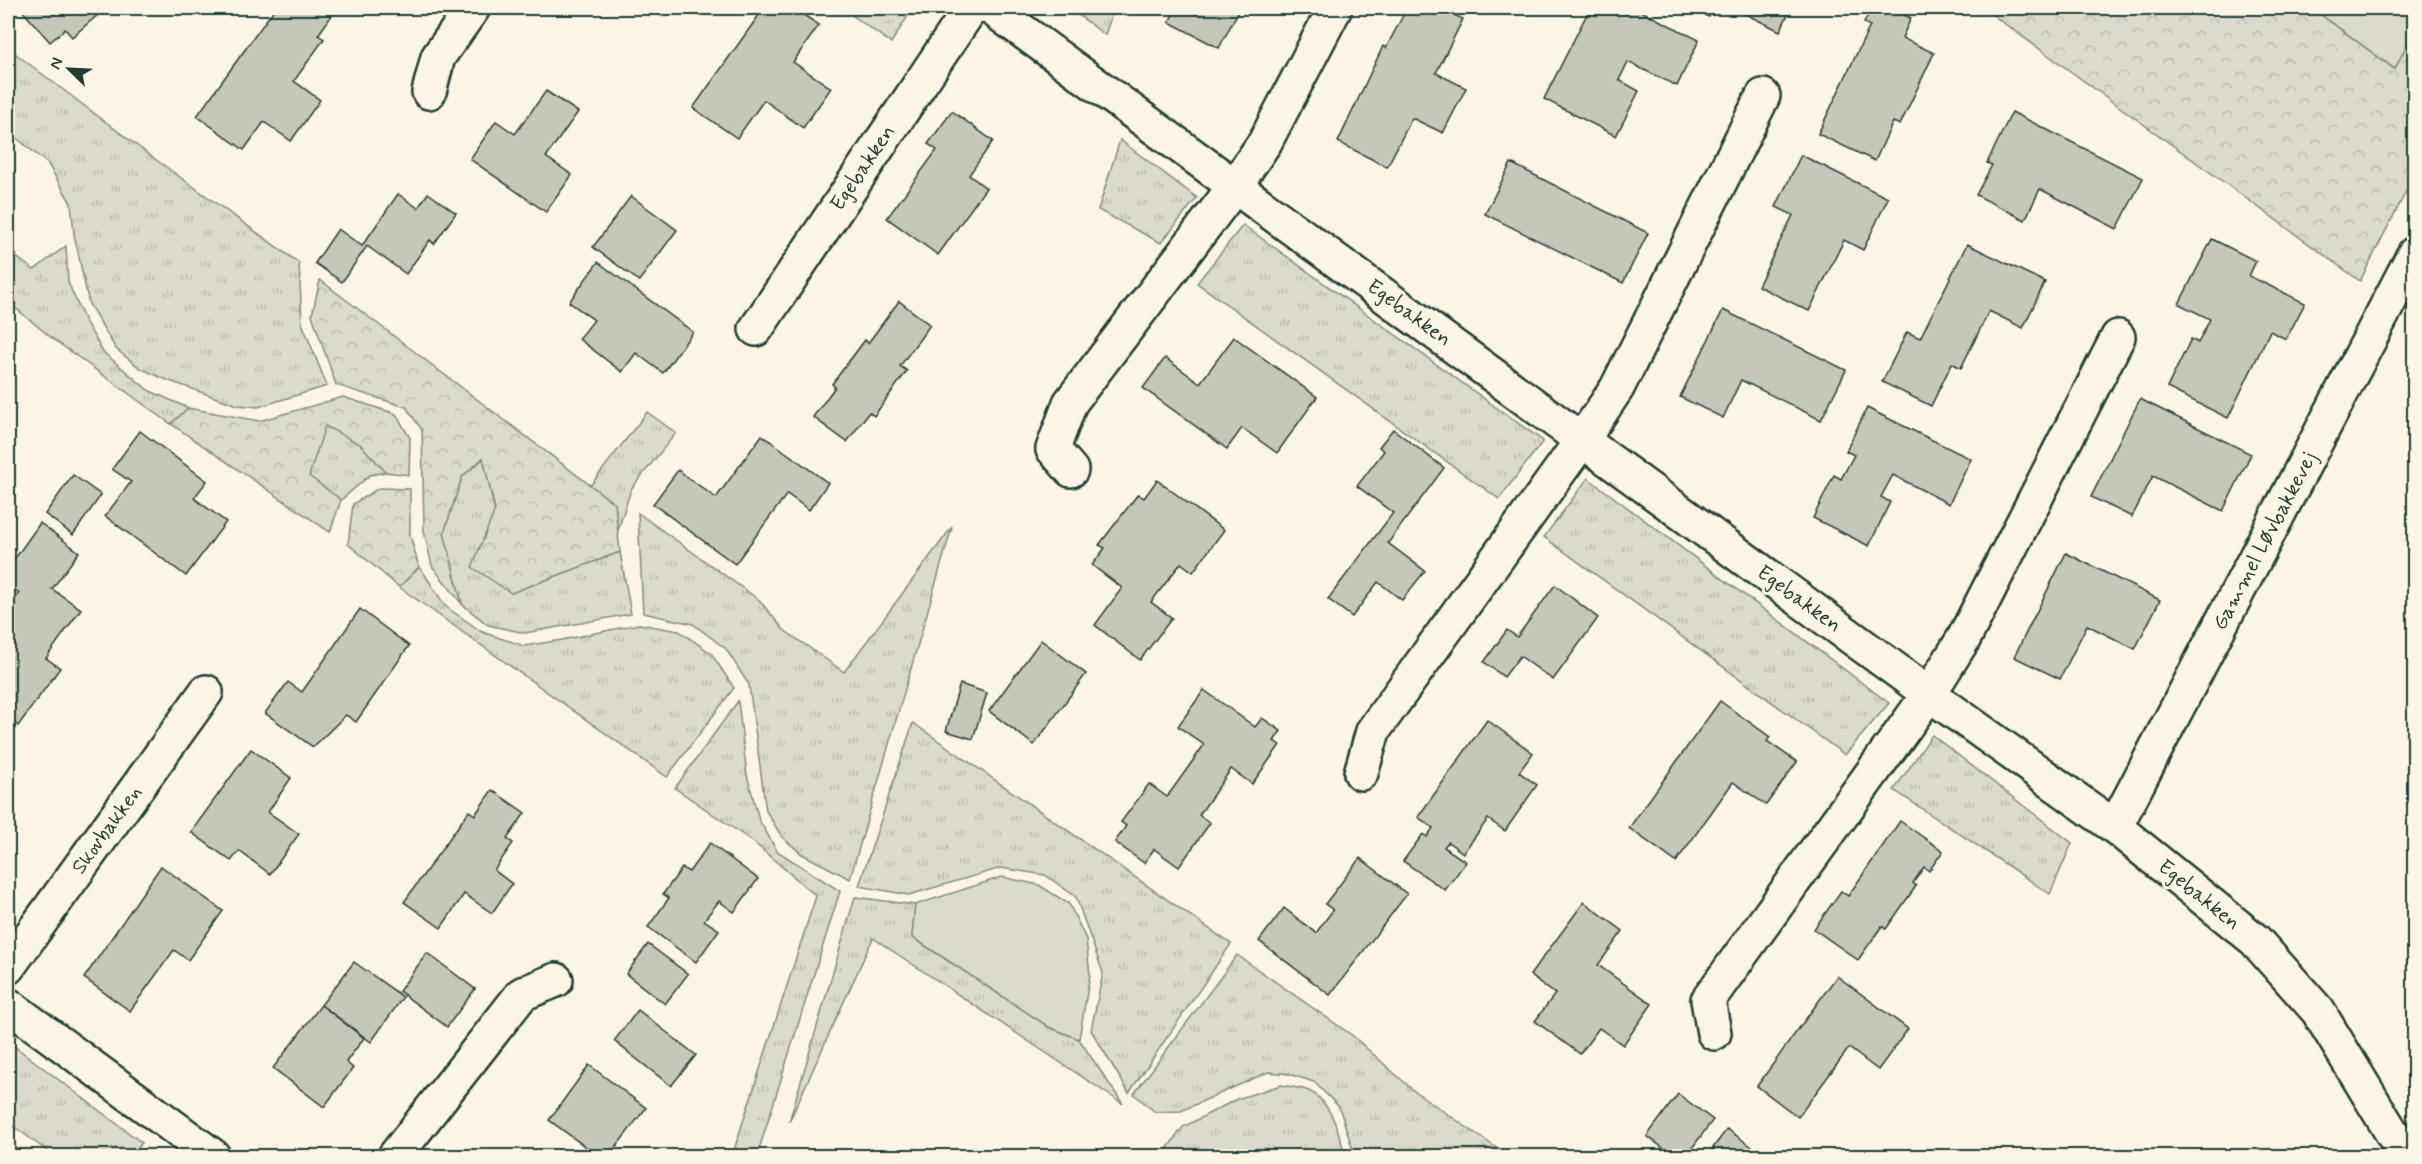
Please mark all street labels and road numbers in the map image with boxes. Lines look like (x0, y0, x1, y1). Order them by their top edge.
street label: Egebakken (824, 119, 902, 217)
street label: Egebakken (1361, 273, 1457, 353)
street label: Gammel Løvbakkevej (2206, 447, 2324, 635)
street label: Egebakken (1751, 559, 1847, 639)
street label: Skovbakken (65, 780, 149, 880)
street label: Egebakken (2152, 853, 2246, 937)

